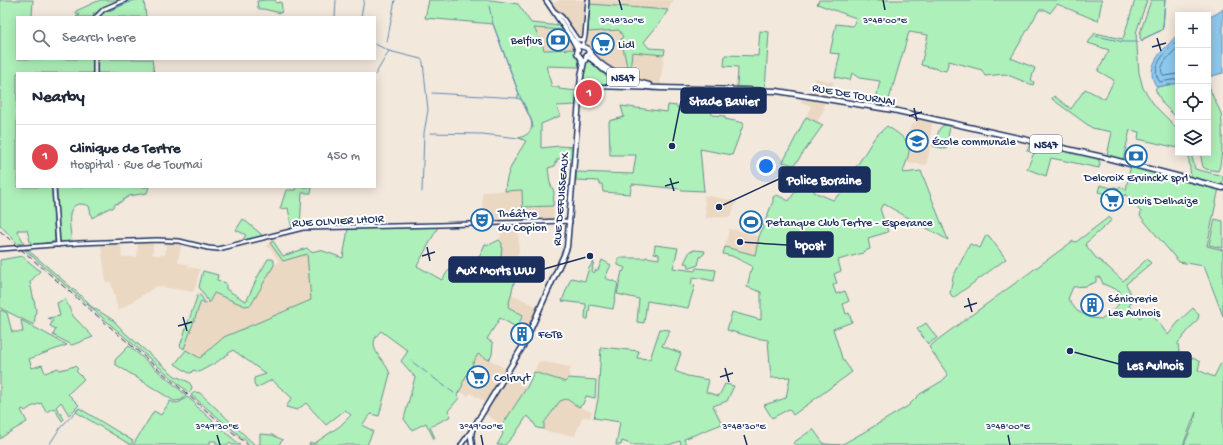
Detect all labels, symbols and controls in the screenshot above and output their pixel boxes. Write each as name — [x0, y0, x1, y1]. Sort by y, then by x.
map controls — [1175, 12, 1211, 156]
button: + — [1175, 12, 1211, 48]
text: 3°48'30"E — [599, 15, 645, 27]
text: 3°48'00"E — [862, 15, 908, 27]
search box — [16, 16, 376, 60]
icon: search — [30, 27, 52, 49]
bank icon: Belfius — [545, 27, 571, 53]
text: Search here — [62, 29, 136, 47]
supermarket icon: Lidl — [590, 31, 616, 57]
place label: Belfius — [510, 35, 543, 49]
place label: Lidl — [618, 39, 635, 53]
button: − — [1175, 48, 1211, 84]
road number: N547 — [607, 68, 639, 86]
pin: 1 — [576, 78, 602, 108]
street label: RUE DE TOURNAI — [811, 82, 897, 110]
button: locate — [1175, 84, 1211, 120]
text: Nearby — [32, 88, 85, 108]
callout: Stade Bavier — [681, 88, 766, 113]
text: Stade Bavier — [689, 95, 760, 110]
button: layers — [1175, 120, 1211, 156]
school or university icon: École communale — [904, 128, 930, 154]
road number: N547 — [1030, 135, 1062, 153]
place label: École communale — [932, 136, 1016, 150]
text: Clinique de Tertre — [70, 140, 180, 158]
bank icon: Delcroix Ervinckx sprl — [1123, 143, 1149, 169]
text: 1 — [42, 149, 48, 164]
text: 450 m — [327, 149, 360, 164]
street label: RUE DEFUISSEAUX — [551, 151, 573, 246]
your location — [756, 156, 776, 176]
text: Hospital · Rue de Tournai — [70, 158, 203, 173]
callout: Police Boraine — [779, 167, 870, 192]
place label: Delcroix Ervinckx sprl — [1083, 172, 1188, 186]
text: Police Boraine — [786, 174, 863, 189]
supermarket icon: Louis Delhaize — [1099, 187, 1125, 213]
place label: Louis Delhaize — [1128, 195, 1199, 209]
theatre icon: Théâtre du Copion — [469, 207, 495, 233]
place label: Théâtre du Copion — [497, 208, 547, 236]
sports icon: Petanque Club Tertre - Esperance — [738, 209, 764, 235]
street label: RUE OLIVIER LHOIR — [292, 213, 385, 231]
place label: Petanque Club Tertre - Esperance — [765, 217, 933, 231]
callout: bpost — [787, 232, 833, 257]
text: bpost — [794, 239, 827, 255]
callout: Aux Morts WW — [449, 257, 544, 282]
text: Aux Morts WW — [455, 264, 536, 279]
building icon: Séniorerie Les Aulnois — [1079, 292, 1105, 318]
place label: Séniorerie Les Aulnois — [1108, 293, 1161, 321]
building icon: FGTB — [509, 321, 535, 347]
place label: FGTB — [537, 329, 563, 343]
callout: Les Aulnois — [1119, 352, 1191, 377]
text: Les Aulnois — [1127, 359, 1184, 374]
supermarket icon: Colruyt — [465, 364, 491, 390]
place label: Colruyt — [494, 372, 531, 386]
text: 3°49'30"E — [194, 421, 239, 433]
text: 3°49'00"E — [458, 421, 504, 433]
text: 3°48'30"E — [721, 421, 767, 433]
text: 3°48'00"E — [985, 421, 1031, 433]

